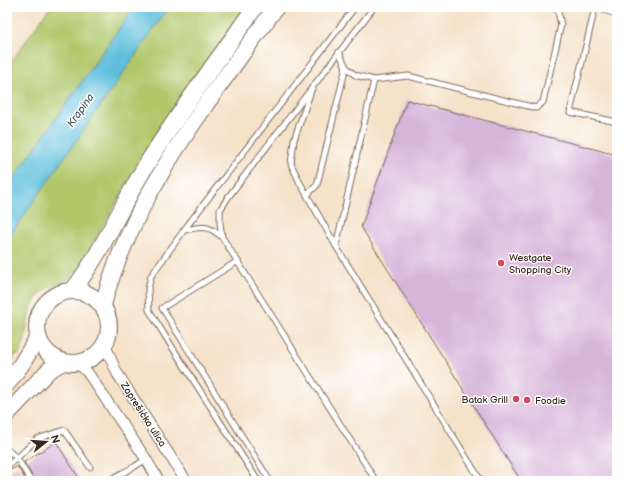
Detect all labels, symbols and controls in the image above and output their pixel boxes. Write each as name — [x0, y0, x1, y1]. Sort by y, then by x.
water label: Krapina — [64, 91, 97, 130]
place label: Westgate Shopping City — [509, 252, 572, 276]
marker: Westgate Shopping City — [496, 258, 506, 268]
street label: Zaprešićka ulica — [117, 379, 169, 449]
place label: Batak Grill — [462, 394, 508, 406]
marker: Batak Grill — [511, 394, 521, 404]
marker: Foodie — [522, 395, 532, 405]
place label: Foodie — [535, 395, 566, 407]
north arrow — [26, 422, 66, 462]
text: N — [48, 433, 63, 445]

